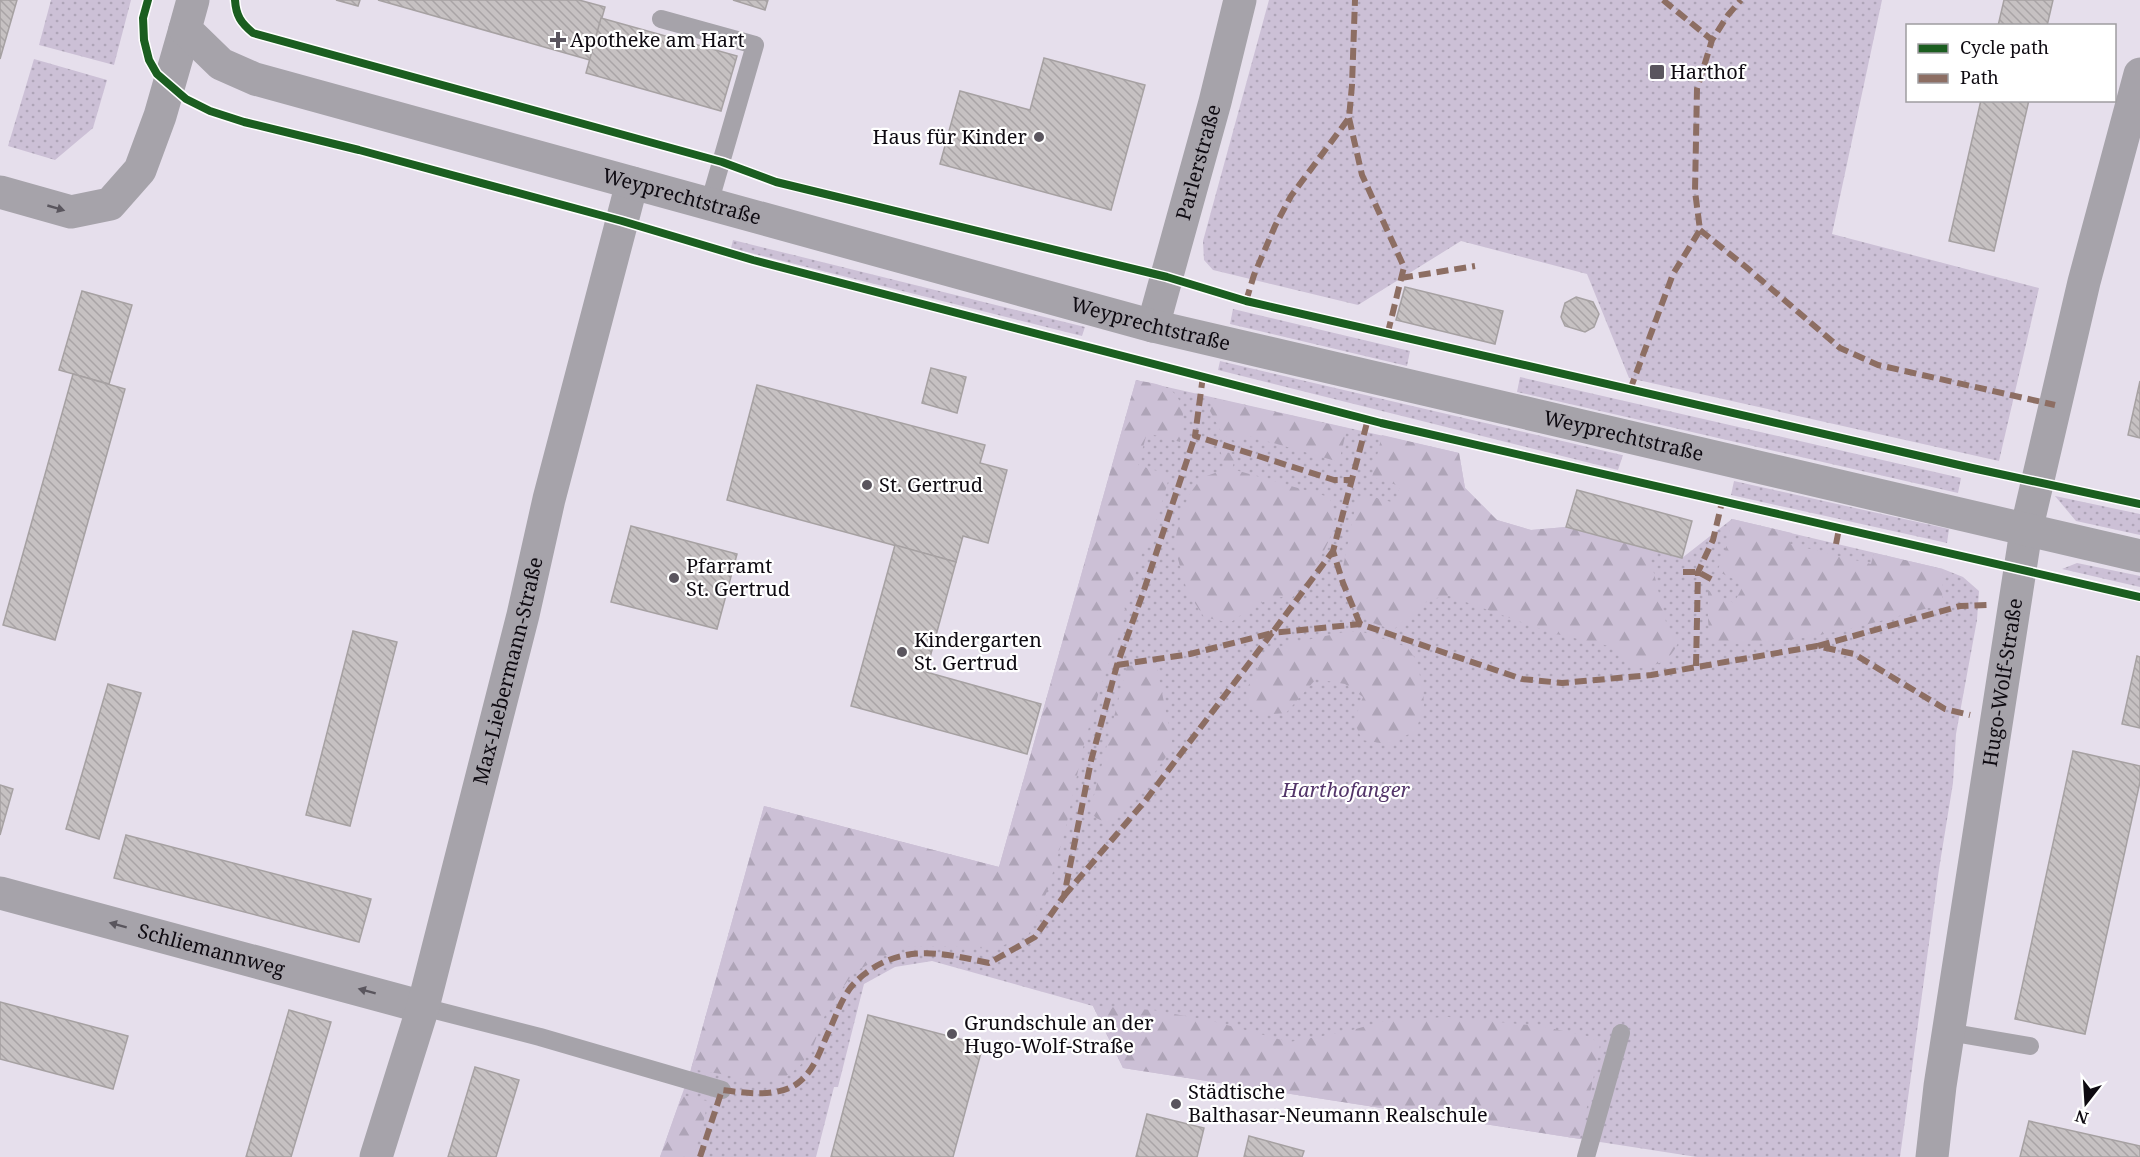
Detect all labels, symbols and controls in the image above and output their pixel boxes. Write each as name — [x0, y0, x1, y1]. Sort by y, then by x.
legend — [1906, 24, 2116, 102]
place label: Apotheke am Hart — [570, 26, 745, 53]
marker: Apotheke am Hart — [551, 33, 565, 47]
text: Cycle path — [1960, 35, 2049, 59]
place label: Harthof — [1670, 58, 1747, 85]
marker: Harthof — [1648, 63, 1666, 81]
text: Path — [1960, 65, 1999, 89]
street label: Parlerstraße — [1169, 101, 1227, 223]
place label: Haus für Kinder — [873, 123, 1028, 150]
marker: Haus für Kinder — [1032, 130, 1046, 144]
street label: Weyprechtstraße — [599, 161, 764, 231]
one-way arrow — [47, 203, 65, 213]
street label: Weyprechtstraße — [1068, 290, 1233, 357]
street label: Weyprechtstraße — [1541, 403, 1707, 467]
place label: St. Gertrud — [879, 471, 983, 498]
marker: St. Gertrud — [860, 478, 874, 492]
place label: Pfarramt St. Gertrud — [686, 552, 790, 602]
street label: Max-Liebermann-Straße — [466, 554, 549, 787]
marker: Pfarramt St. Gertrud — [667, 571, 681, 585]
street label: Hugo-Wolf-Straße — [1976, 596, 2028, 768]
place label: Kindergarten St. Gertrud — [914, 626, 1042, 676]
marker: Kindergarten St. Gertrud — [895, 645, 909, 659]
park label: Harthofanger — [1281, 776, 1411, 803]
street label: Schliemannweg — [135, 917, 288, 982]
one-way arrow — [108, 920, 126, 929]
one-way arrow — [358, 986, 376, 996]
place label: Grundschule an der Hugo-Wolf-Straße — [964, 1009, 1154, 1059]
marker: Grundschule an der Hugo-Wolf-Straße — [945, 1027, 959, 1041]
north arrow — [2056, 1073, 2116, 1133]
place label: Städtische Balthasar-Neumann Realschule — [1188, 1078, 1488, 1128]
marker: Städtische Balthasar-Neumann Realschule — [1169, 1097, 1183, 1111]
text: N — [2072, 1105, 2091, 1130]

